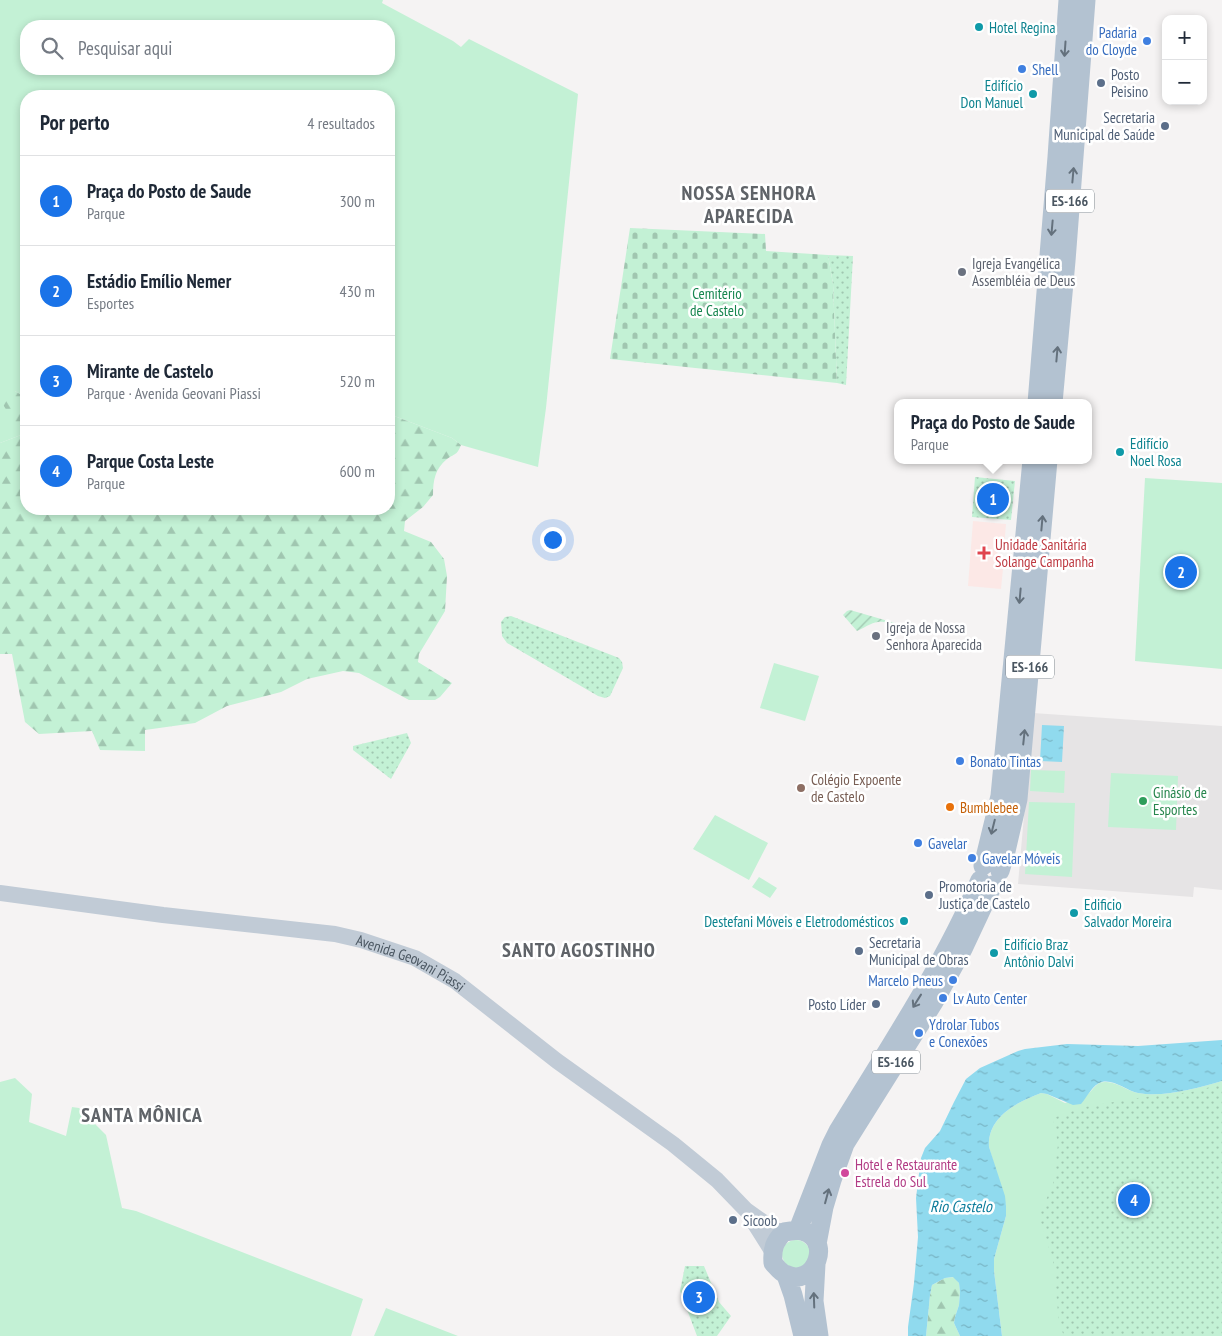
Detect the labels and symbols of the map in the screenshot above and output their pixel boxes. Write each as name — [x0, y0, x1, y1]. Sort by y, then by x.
place label: Hotel Regina — [989, 18, 1055, 37]
marker: Hotel Regina — [973, 21, 985, 33]
place label: Padaria do Cloyde — [1086, 23, 1137, 59]
marker: Padaria do Cloyde — [1141, 35, 1153, 47]
one-way arrow — [1060, 40, 1069, 56]
place label: Shell — [1032, 60, 1059, 79]
marker: Shell — [1016, 63, 1028, 75]
place label: Posto Peisino — [1111, 65, 1148, 101]
place label: Edifício Don Manuel — [961, 76, 1023, 112]
marker: Posto Peisino — [1095, 77, 1107, 89]
marker: Edifício Don Manuel — [1027, 88, 1039, 100]
place label: Secretaria Municipal de Saúde — [1054, 108, 1155, 144]
marker: Secretaria Municipal de Saúde — [1159, 120, 1171, 132]
one-way arrow — [1068, 167, 1077, 183]
district label: NOSSA SENHORA APARECIDA — [681, 180, 817, 229]
road number: ES-166 — [1046, 190, 1094, 212]
one-way arrow — [1047, 220, 1056, 236]
place label: Igreja Evangélica Assembléia de Deus — [972, 254, 1075, 290]
marker: Igreja Evangélica Assembléia de Deus — [956, 266, 968, 278]
park label: Cemitério de Castelo — [690, 284, 744, 320]
one-way arrow — [1053, 346, 1062, 362]
place label: Edifício Noel Rosa — [1130, 434, 1182, 470]
marker: Edifício Noel Rosa — [1114, 446, 1126, 458]
pin: 1 — [977, 480, 1009, 518]
one-way arrow — [1037, 515, 1047, 531]
your location — [540, 527, 566, 553]
place label: Unidade Sanitária Solange Campanha — [995, 535, 1094, 571]
marker: Unidade Sanitária Solange Campanha — [977, 546, 991, 560]
pin: 2 — [1165, 553, 1197, 591]
one-way arrow — [1015, 588, 1024, 604]
place label: Igreja de Nossa Senhora Aparecida — [886, 618, 982, 654]
marker: Igreja de Nossa Senhora Aparecida — [870, 630, 882, 642]
road number: ES-166 — [1006, 656, 1054, 679]
one-way arrow — [1019, 730, 1028, 746]
place label: Bonato Tintas — [970, 752, 1041, 771]
marker: Bonato Tintas — [954, 755, 966, 767]
place label: Colégio Expoente de Castelo — [811, 770, 902, 806]
marker: Colégio Expoente de Castelo — [795, 782, 807, 794]
place label: Ginásio de Esportes — [1153, 783, 1207, 819]
marker: Ginásio de Esportes — [1137, 795, 1149, 807]
place label: Bumblebee — [960, 798, 1018, 817]
marker: Bumblebee — [944, 801, 956, 813]
one-way arrow — [988, 818, 997, 834]
place label: Gavelar — [928, 834, 968, 853]
marker: Gavelar — [912, 837, 924, 849]
place label: Gavelar Móveis — [982, 849, 1060, 868]
marker: Gavelar Móveis — [966, 852, 978, 864]
place label: Promotoria de Justiça de Castelo — [938, 877, 1030, 913]
marker: Promotoria de Justiça de Castelo — [923, 889, 935, 901]
place label: Edificio Salvador Moreira — [1084, 895, 1172, 931]
marker: Edificio Salvador Moreira — [1068, 907, 1080, 919]
place label: Destefani Móveis e Eletrodomésticos — [704, 912, 894, 931]
marker: Destefani Móveis e Eletrodomésticos — [898, 915, 910, 927]
street label: Avenida Geovani Piassi — [355, 930, 469, 995]
place label: Secretaria Municipal de Obras — [869, 933, 969, 969]
place label: Edifício Braz Antônio Dalvi — [1004, 935, 1074, 971]
district label: SANTO AGOSTINHO — [502, 937, 656, 963]
marker: Secretaria Municipal de Obras — [853, 945, 865, 957]
marker: Edifício Braz Antônio Dalvi — [988, 947, 1000, 959]
place label: Marcelo Pneus — [868, 971, 943, 990]
marker: Marcelo Pneus — [947, 974, 959, 986]
place label: Lv Auto Center — [953, 989, 1028, 1008]
marker: Lv Auto Center — [937, 992, 949, 1004]
one-way arrow — [912, 993, 922, 1007]
place label: Posto Líder — [808, 995, 867, 1014]
marker: Posto Líder — [870, 998, 882, 1010]
place label: Ydrolar Tubos e Conexões — [929, 1015, 999, 1051]
marker: Ydrolar Tubos e Conexões — [913, 1027, 925, 1039]
road number: ES-166 — [872, 1050, 920, 1074]
district label: SANTA MÔNICA — [81, 1102, 203, 1128]
place label: Hotel e Restaurante Estrela do Sul — [855, 1155, 957, 1191]
marker: Hotel e Restaurante Estrela do Sul — [839, 1167, 851, 1179]
pin: 4 — [1118, 1181, 1150, 1219]
one-way arrow — [823, 1189, 833, 1205]
water label: Rio Castelo — [930, 1196, 993, 1216]
place label: Sicoob — [743, 1211, 777, 1230]
marker: Sicoob — [727, 1214, 739, 1226]
pin: 3 — [683, 1278, 715, 1316]
one-way arrow — [809, 1292, 819, 1308]

